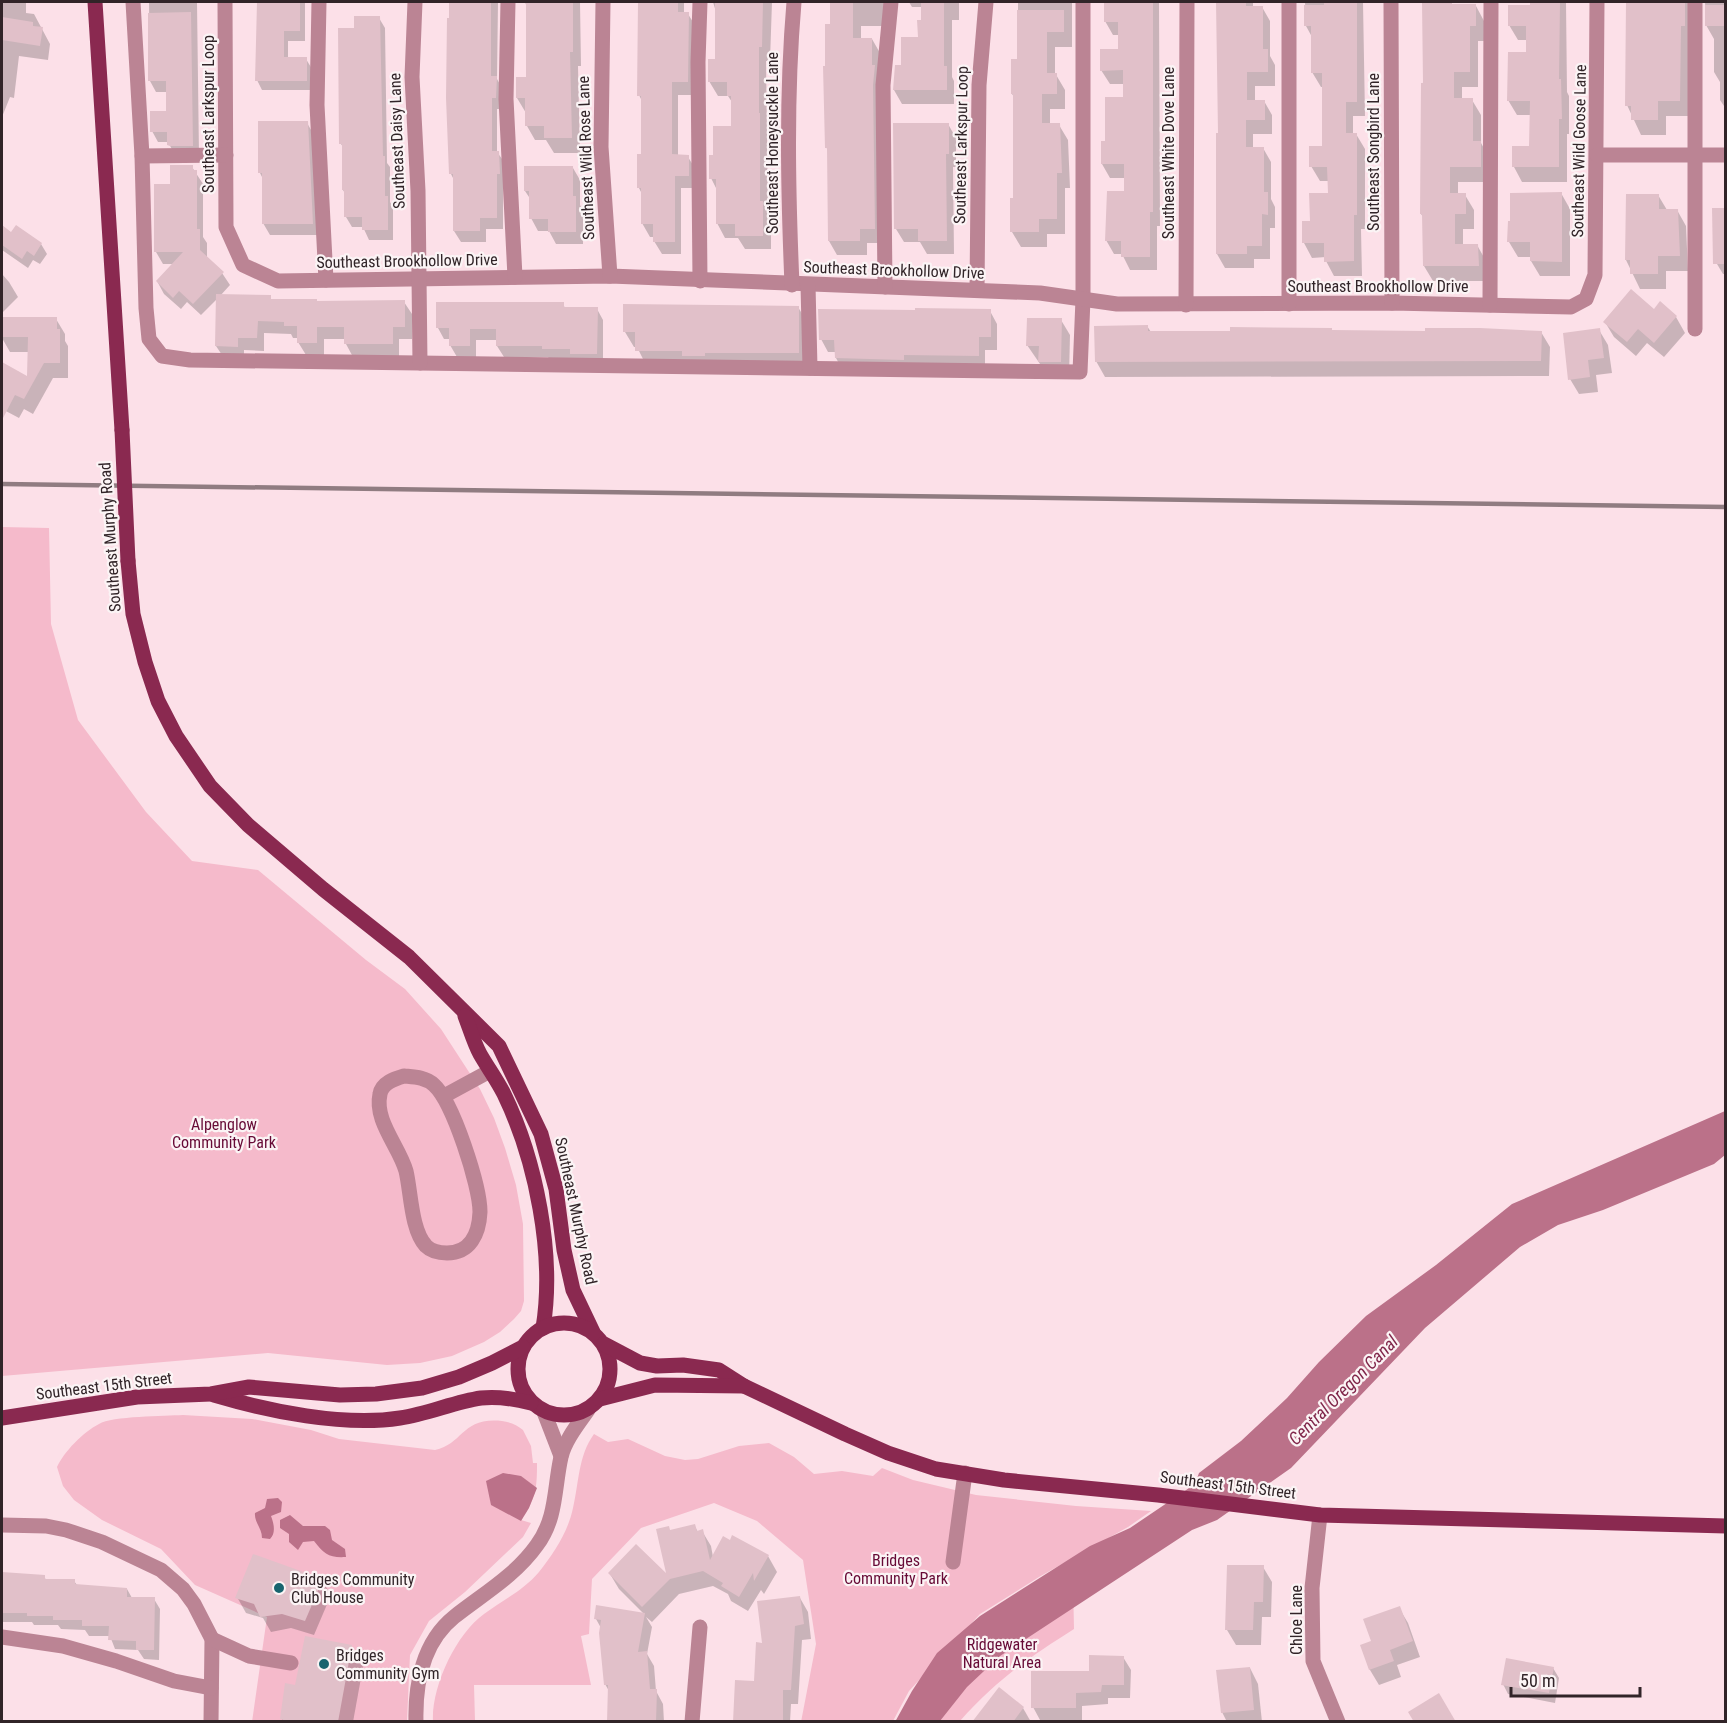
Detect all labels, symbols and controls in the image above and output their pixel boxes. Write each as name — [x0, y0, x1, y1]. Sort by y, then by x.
street label: Southeast Larkspur Loop — [199, 35, 218, 193]
street label: Southeast Honeysuckle Lane — [763, 52, 782, 234]
street label: Southeast Wild Goose Lane — [1568, 64, 1590, 238]
street label: Southeast Larkspur Loop — [950, 66, 972, 224]
street label: Southeast White Dove Lane — [1159, 67, 1178, 239]
street label: Southeast Daisy Lane — [385, 73, 409, 209]
street label: Southeast Songbird Lane — [1364, 73, 1383, 231]
street label: Southeast Wild Rose Lane — [574, 76, 598, 240]
street label: Southeast Brookhollow Drive — [316, 250, 498, 272]
street label: Southeast Brookhollow Drive — [803, 257, 985, 283]
street label: Southeast Brookhollow Drive — [1287, 277, 1469, 296]
street label: Southeast Murphy Road — [95, 461, 125, 613]
park label: Alpenglow Community Park — [172, 1115, 277, 1152]
street label: Southeast Murphy Road — [551, 1136, 601, 1286]
water label: Central Oregon Canal — [1284, 1330, 1403, 1449]
street label: Southeast 15th Street — [35, 1368, 173, 1404]
street label: Southeast 15th Street — [1159, 1467, 1297, 1503]
park label: Bridges Community Park — [844, 1551, 949, 1588]
place label: Bridges Community Club House — [291, 1570, 415, 1607]
marker: Bridges Community Club House — [272, 1581, 286, 1595]
street label: Chloe Lane — [1287, 1585, 1306, 1655]
park label: Ridgewater Natural Area — [963, 1635, 1041, 1672]
place label: Bridges Community Gym — [336, 1646, 440, 1683]
marker: Bridges Community Gym — [317, 1657, 331, 1671]
scale bar — [1511, 1660, 1640, 1698]
text: 50 m — [1520, 1670, 1555, 1691]

